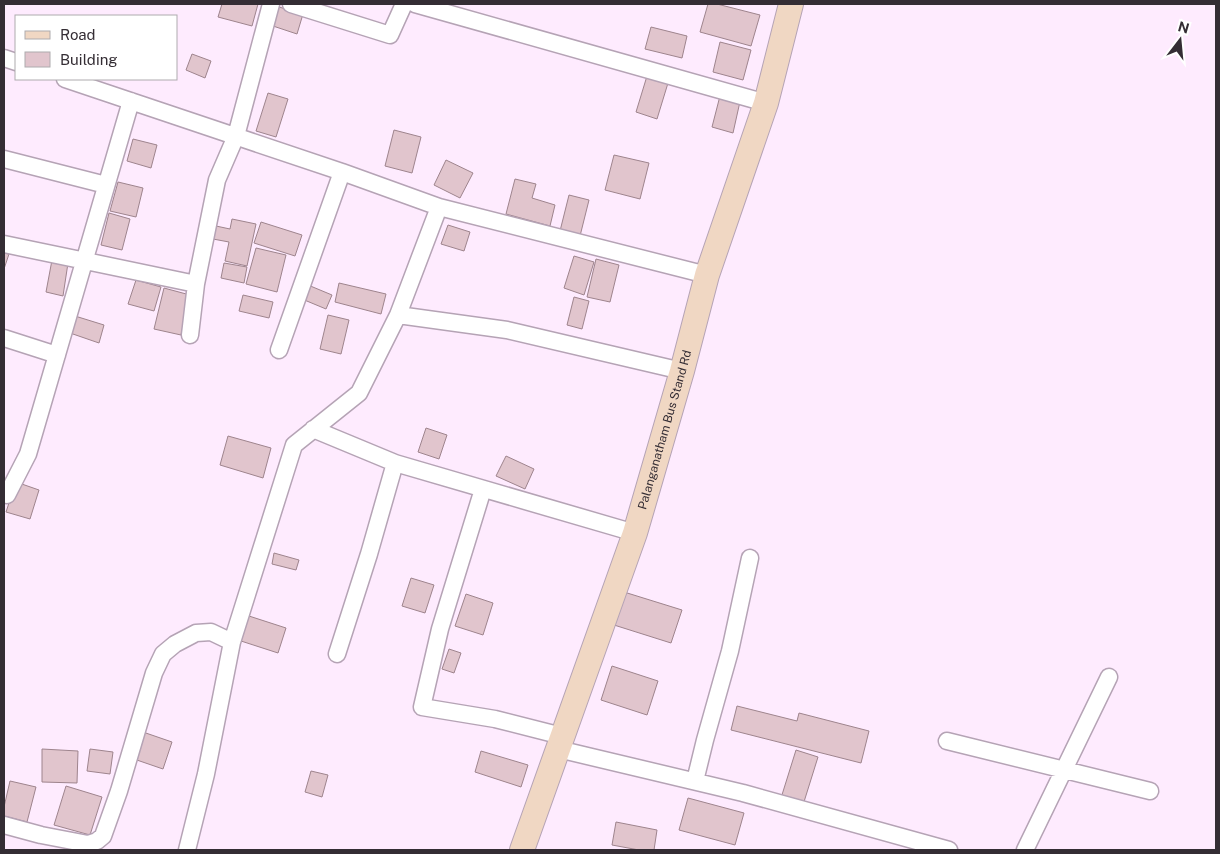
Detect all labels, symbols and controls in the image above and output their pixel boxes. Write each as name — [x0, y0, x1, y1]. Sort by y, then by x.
legend — [15, 15, 178, 80]
north arrow — [1155, 15, 1205, 65]
text: N — [1176, 18, 1191, 37]
text: Road — [60, 26, 96, 43]
text: Building — [60, 51, 118, 68]
street label: Palanganatham Bus Stand Rd — [635, 349, 694, 511]

